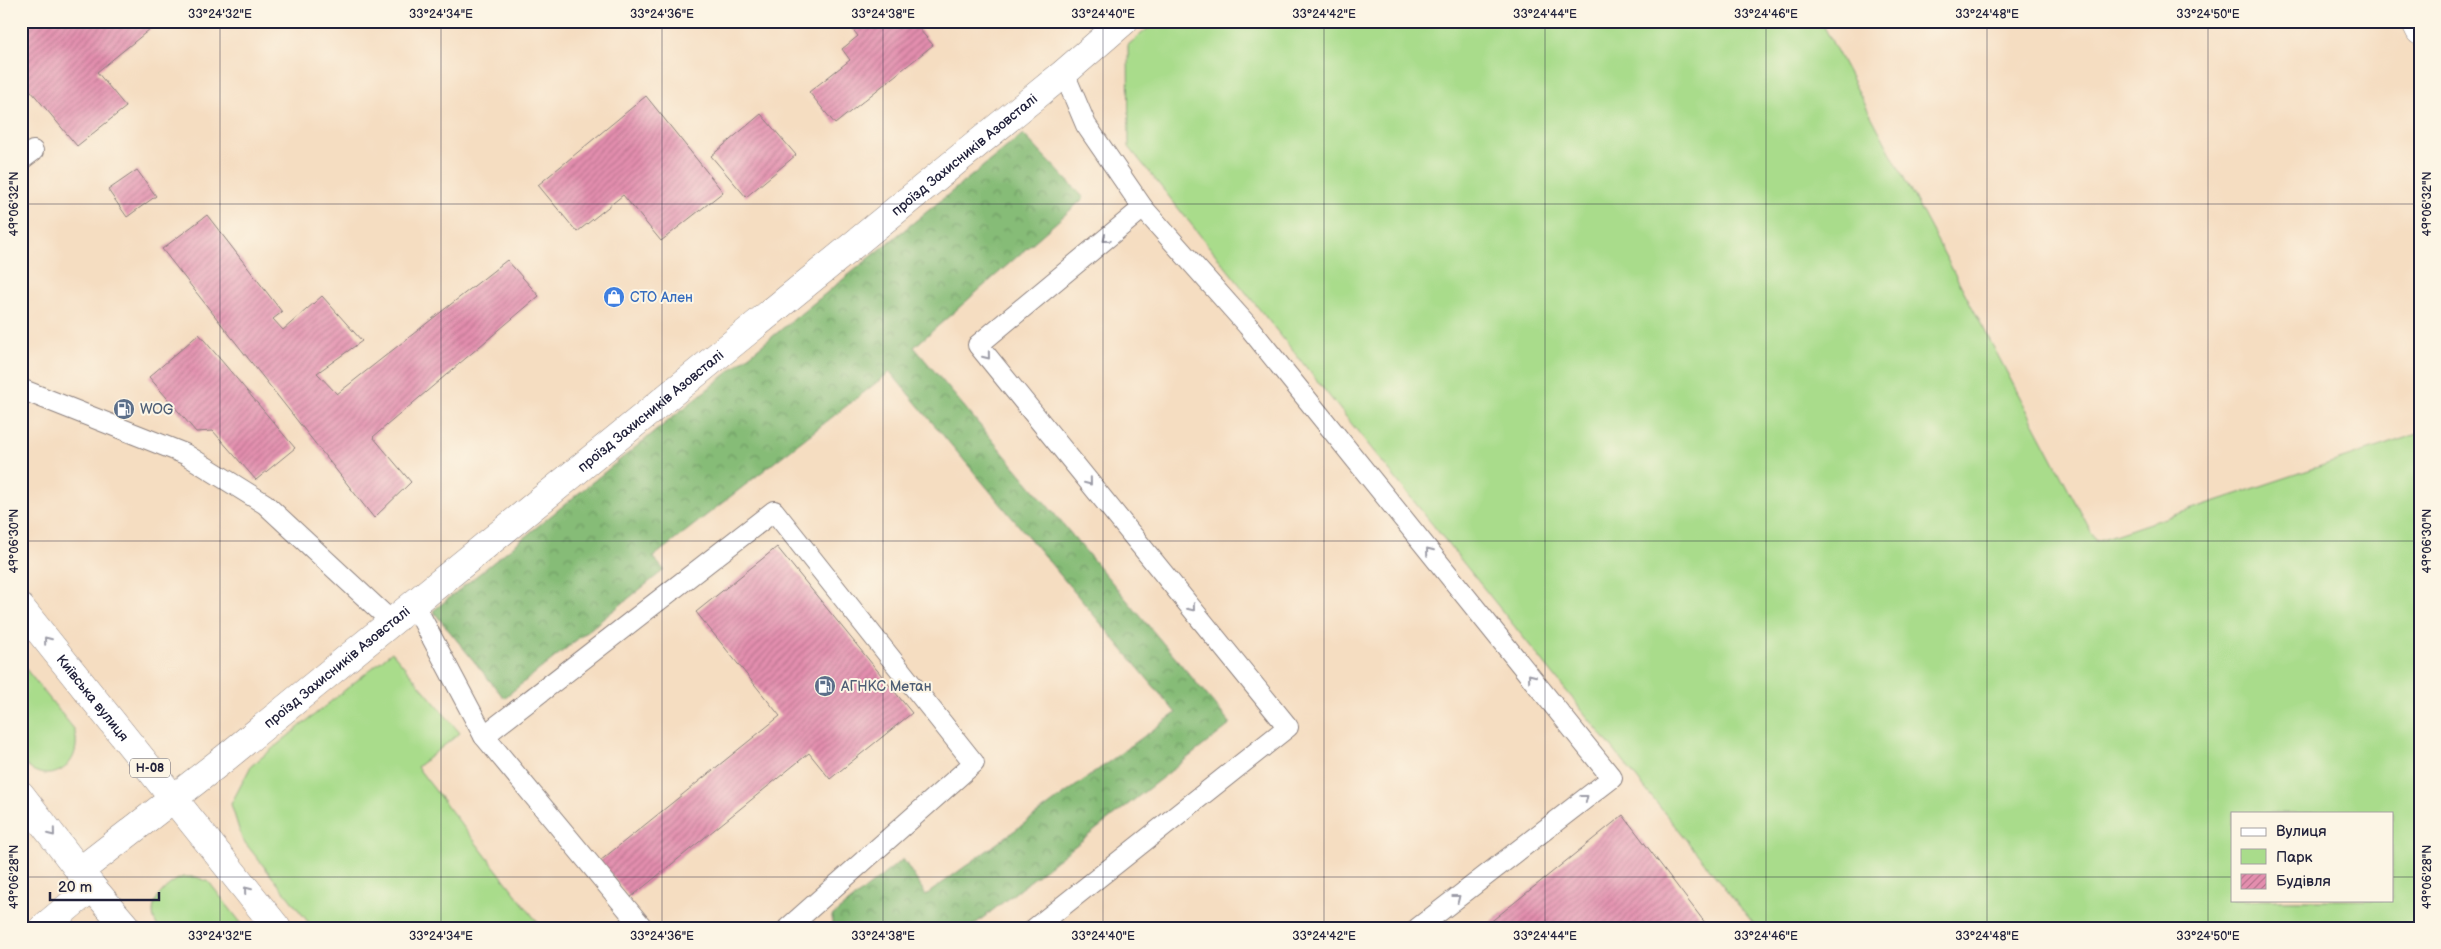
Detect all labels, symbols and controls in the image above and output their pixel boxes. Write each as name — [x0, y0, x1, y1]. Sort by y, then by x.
text: 33°24'32"E — [188, 7, 252, 22]
text: 33°24'34"E — [409, 7, 473, 22]
text: 33°24'36"E — [630, 7, 694, 22]
text: 33°24'38"E — [851, 7, 915, 22]
text: 33°24'40"E — [1071, 7, 1135, 22]
text: 33°24'42"E — [1292, 7, 1356, 22]
text: 33°24'44"E — [1513, 7, 1577, 22]
text: 33°24'46"E — [1734, 7, 1798, 22]
text: 33°24'48"E — [1955, 7, 2019, 22]
text: 33°24'50"E — [2176, 7, 2240, 22]
street label: проїзд Захисників Азовсталі — [888, 90, 1041, 220]
text: 49°06'32"N — [7, 172, 22, 236]
text: 49°06'32"N — [2420, 172, 2435, 236]
one-way arrow — [1102, 233, 1111, 242]
shop icon: СТО Ален — [602, 285, 626, 309]
place label: СТО Ален — [630, 289, 693, 306]
street label: проїзд Захисників Азовсталі — [574, 346, 727, 476]
one-way arrow — [981, 350, 990, 359]
fuel station icon: WOG — [112, 397, 136, 421]
place label: WOG — [140, 401, 174, 418]
one-way arrow — [1084, 477, 1093, 486]
text: 49°06'30"N — [7, 509, 22, 573]
text: 49°06'30"N — [2420, 509, 2435, 573]
one-way arrow — [1426, 548, 1434, 557]
street label: проїзд Захисників Азовсталі — [261, 603, 414, 732]
one-way arrow — [1186, 603, 1195, 612]
one-way arrow — [44, 637, 52, 646]
street label: Київська вулиця — [53, 651, 132, 745]
fuel station icon: АГНКС Метан — [813, 674, 837, 698]
one-way arrow — [1528, 674, 1536, 683]
place label: АГНКС Метан — [840, 678, 932, 695]
road number: Н-08 — [130, 758, 170, 778]
one-way arrow — [1579, 796, 1588, 804]
legend — [2231, 812, 2394, 902]
text: Вулиця — [2276, 822, 2327, 841]
one-way arrow — [46, 828, 55, 837]
text: 49°06'28"N — [7, 845, 22, 909]
text: 49°06'28"N — [2420, 845, 2435, 909]
text: Парк — [2276, 848, 2313, 867]
scale bar — [50, 869, 159, 901]
text: Будівля — [2276, 872, 2331, 891]
text: 20 m — [58, 878, 92, 897]
one-way arrow — [243, 886, 252, 895]
one-way arrow — [1451, 895, 1460, 903]
text: 33°24'32"E — [188, 929, 252, 944]
text: 33°24'34"E — [409, 929, 473, 944]
text: 33°24'36"E — [630, 929, 694, 944]
text: 33°24'38"E — [851, 929, 915, 944]
text: 33°24'40"E — [1071, 929, 1135, 944]
text: 33°24'42"E — [1292, 929, 1356, 944]
text: 33°24'44"E — [1513, 929, 1577, 944]
text: 33°24'46"E — [1734, 929, 1798, 944]
text: 33°24'48"E — [1955, 929, 2019, 944]
text: 33°24'50"E — [2176, 929, 2240, 944]

